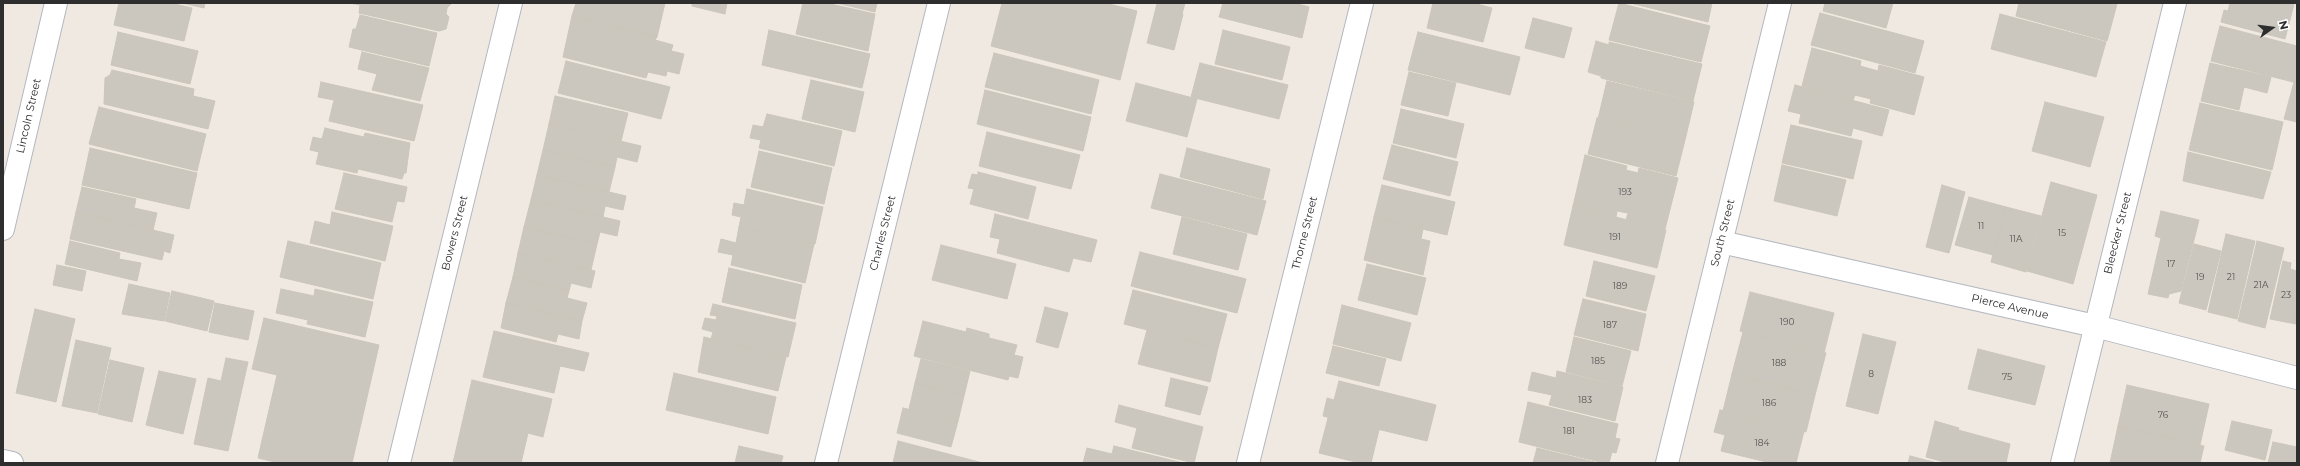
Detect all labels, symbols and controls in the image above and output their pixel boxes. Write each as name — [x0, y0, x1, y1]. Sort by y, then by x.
north arrow — [2252, 8, 2292, 48]
text: N — [2276, 19, 2292, 31]
street label: Lincoln Street — [14, 77, 44, 155]
house number: 193 — [1618, 187, 1632, 197]
street label: Bleecker Street — [2101, 191, 2135, 275]
street label: Bowers Street — [439, 194, 471, 272]
street label: Charles Street — [867, 194, 899, 272]
street label: Thorne Street — [1290, 195, 1320, 271]
street label: South Street — [1708, 198, 1738, 268]
house number: 11 — [1978, 221, 1984, 231]
house number: 15 — [2058, 228, 2066, 238]
house number: 191 — [1609, 232, 1621, 242]
house number: 11A — [2010, 234, 2022, 244]
house number: 17 — [2167, 259, 2175, 269]
house number: 19 — [2196, 272, 2204, 282]
house number: 21 — [2227, 272, 2235, 282]
house number: 21A — [2254, 280, 2268, 290]
house number: 189 — [1613, 281, 1627, 291]
house number: 23 — [2281, 290, 2291, 300]
street label: Pierce Avenue — [1970, 292, 2050, 322]
house number: 190 — [1780, 317, 1794, 327]
house number: 187 — [1603, 320, 1617, 330]
house number: 185 — [1591, 356, 1605, 366]
house number: 188 — [1772, 358, 1786, 368]
house number: 8 — [1868, 369, 1874, 379]
house number: 75 — [2002, 372, 2012, 382]
house number: 183 — [1578, 395, 1592, 405]
house number: 186 — [1762, 398, 1776, 408]
house number: 76 — [2158, 410, 2168, 420]
house number: 181 — [1563, 426, 1575, 436]
house number: 184 — [1755, 438, 1769, 448]

